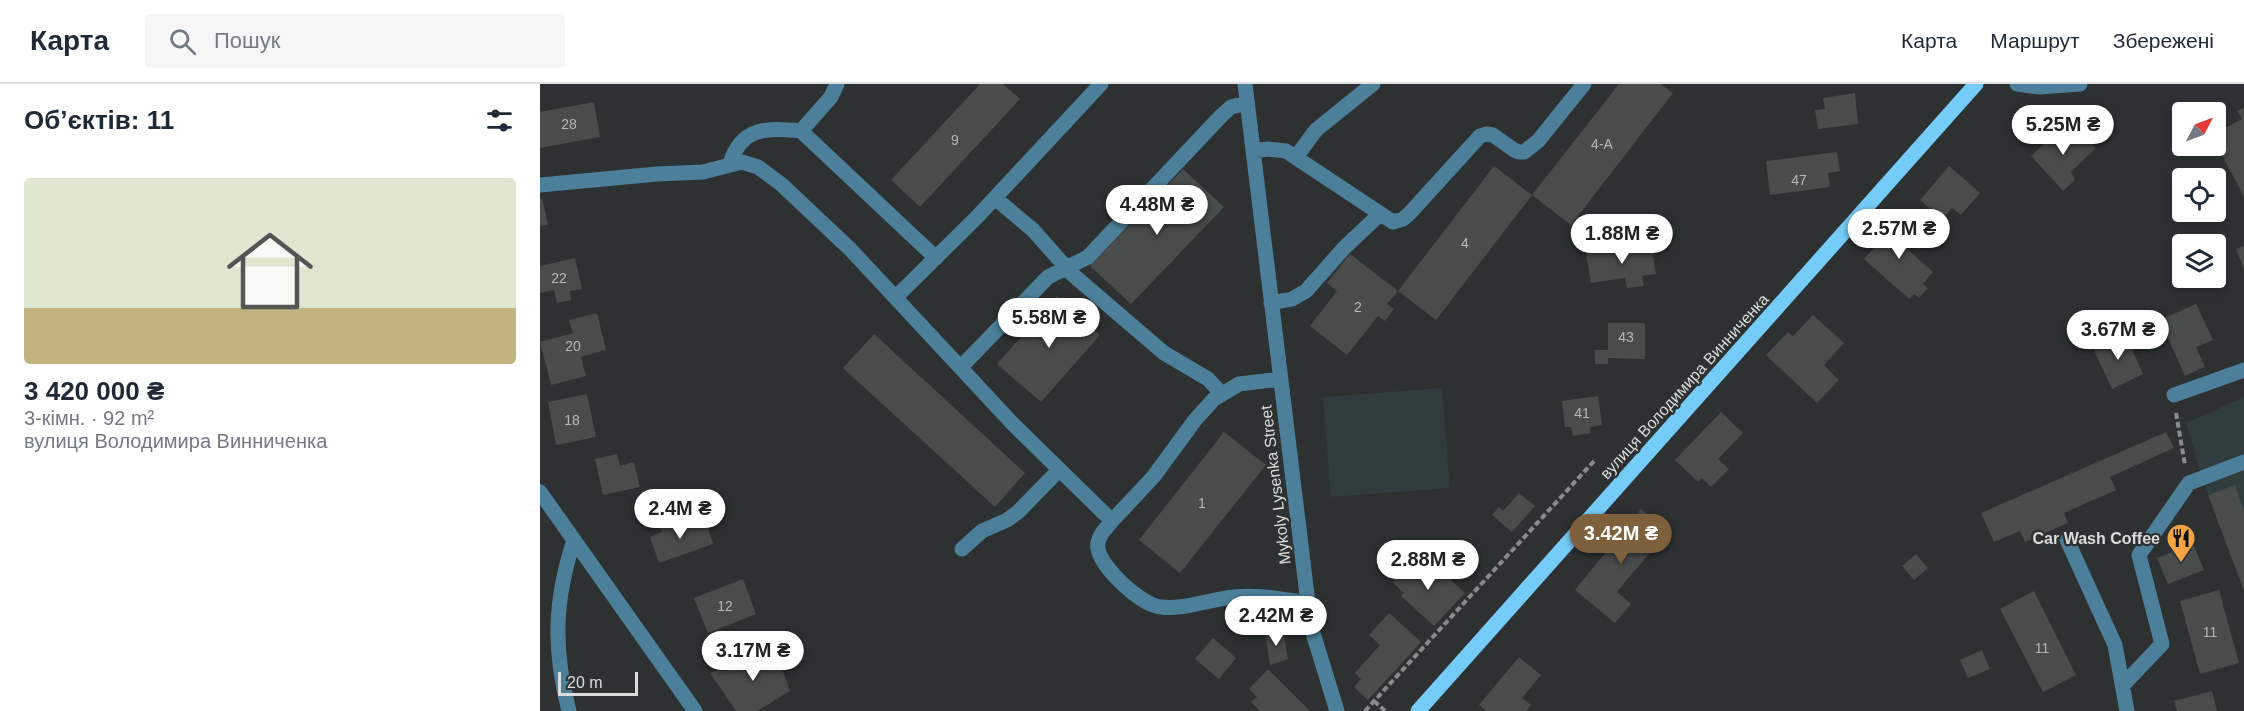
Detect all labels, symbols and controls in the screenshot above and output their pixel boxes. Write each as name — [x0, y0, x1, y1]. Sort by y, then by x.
search box — [145, 14, 565, 68]
text: Карта — [30, 25, 109, 56]
icon: search — [166, 25, 199, 58]
text: Пошук — [214, 28, 280, 53]
text: Карта — [1901, 29, 1957, 52]
text: Маршрут — [1990, 29, 2080, 52]
text: Збережені — [2113, 29, 2214, 52]
north arrow — [2172, 102, 2226, 156]
map controls — [2172, 102, 2226, 288]
icon: filters — [483, 104, 516, 137]
text: Об’єктів: 11 — [24, 105, 174, 135]
pin: 5.25M ₴ — [2008, 105, 2118, 156]
text: 5.25M ₴ — [2026, 113, 2100, 135]
house number: 28 — [561, 116, 577, 132]
house number: 9 — [951, 132, 959, 148]
house number: 4-А — [1591, 136, 1614, 152]
button: locate — [2172, 168, 2226, 222]
house number: 47 — [1791, 172, 1807, 188]
pin: 4.48M ₴ — [1102, 185, 1212, 236]
text: 4.48M ₴ — [1120, 193, 1194, 215]
pin: 2.57M ₴ — [1844, 209, 1954, 260]
pin: 1.88M ₴ — [1567, 214, 1677, 265]
icon: home — [216, 217, 324, 325]
text: 2.57M ₴ — [1862, 217, 1936, 239]
text: 1.88M ₴ — [1585, 222, 1659, 244]
button: layers — [2172, 234, 2226, 288]
house number: 4 — [1461, 235, 1469, 251]
house number: 22 — [551, 270, 567, 286]
street label: вулиця Володимира Винниченка — [1597, 290, 1772, 482]
pin: 5.58M ₴ — [994, 298, 1104, 349]
house number: 2 — [1354, 299, 1362, 315]
text: 5.58M ₴ — [1012, 306, 1086, 328]
pin: 3.67M ₴ — [2063, 310, 2173, 361]
text: 3.67M ₴ — [2081, 318, 2155, 340]
house number: 43 — [1618, 329, 1634, 345]
house number: 20 — [565, 338, 581, 354]
text: 3 420 000 ₴ — [24, 376, 164, 406]
street label: Mykoly Lysenka Street — [1257, 404, 1294, 566]
house number: 41 — [1574, 405, 1590, 421]
text: 3-кімн. · 92 m² — [24, 407, 154, 429]
house number: 18 — [564, 412, 580, 428]
text: вулиця Володимира Винниченка — [24, 430, 327, 452]
pin: 2.4M ₴ — [631, 489, 729, 540]
house number: 1 — [1198, 495, 1206, 511]
text: 2.4M ₴ — [648, 497, 712, 519]
pin: 3.42M ₴ — [1566, 514, 1676, 565]
text: 3.42M ₴ — [1584, 522, 1658, 544]
restaurant icon: Car Wash Coffee — [2165, 522, 2197, 564]
place label: Car Wash Coffee — [2033, 530, 2160, 547]
pin: 2.88M ₴ — [1373, 540, 1483, 591]
text: 2.88M ₴ — [1391, 548, 1465, 570]
pin: 2.42M ₴ — [1221, 596, 1331, 647]
house number: 12 — [717, 598, 733, 614]
text: 2.42M ₴ — [1239, 604, 1313, 626]
house number: 11 — [2203, 624, 2217, 640]
pin: 3.17M ₴ — [698, 631, 808, 682]
text: 3.17M ₴ — [716, 639, 790, 661]
house number: 11 — [2035, 640, 2049, 656]
scale bar — [558, 669, 638, 696]
text: 20 m — [567, 674, 603, 691]

